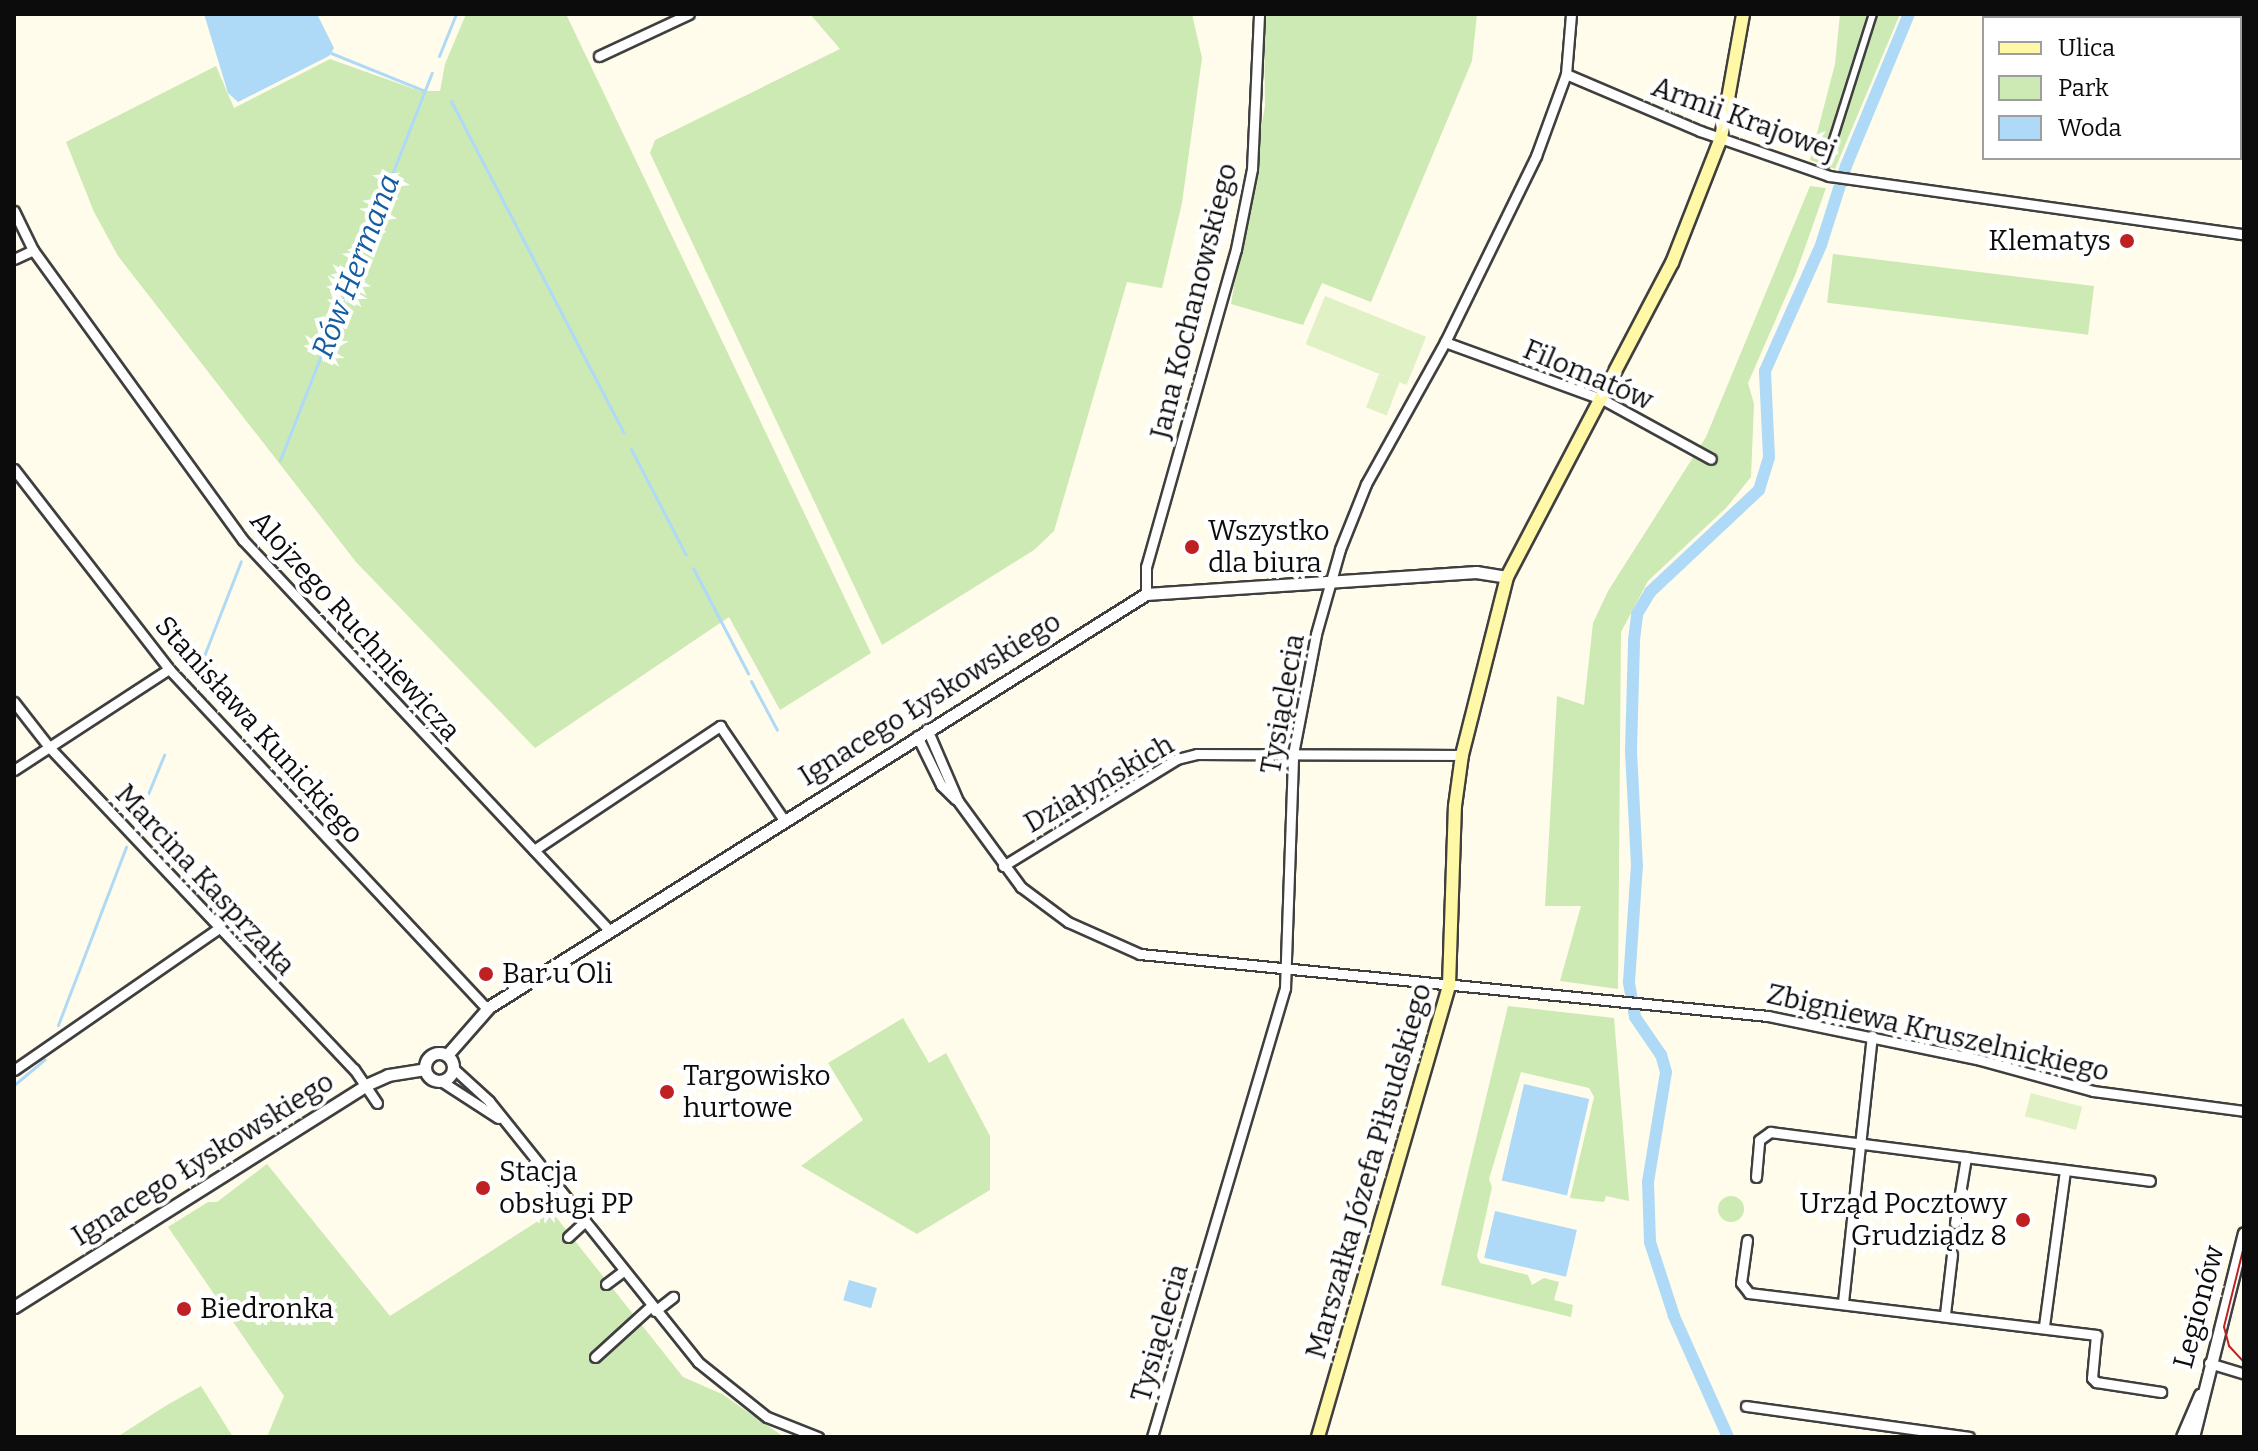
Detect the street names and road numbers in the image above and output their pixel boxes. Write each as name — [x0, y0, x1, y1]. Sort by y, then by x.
street label: Armii Krajowej — [1647, 70, 1841, 168]
street label: Jana Kochanowskiego — [1143, 160, 1245, 442]
street label: Filomatów — [1518, 333, 1658, 417]
street label: Alojzego Ruchniewicza — [243, 504, 467, 748]
street label: Ignacego Łyskowskiego — [793, 605, 1067, 793]
street label: Stanisława Kunickiego — [148, 609, 370, 851]
street label: Tysiąclecia — [1254, 631, 1312, 777]
street label: Działyńskich — [1018, 728, 1180, 840]
street label: Marcina Kasprzaka — [108, 778, 302, 982]
street label: Zbigniewa Kruszelnickiego — [1764, 977, 2112, 1089]
street label: Marszałka Józefa Piłsudskiego — [1299, 979, 1439, 1363]
street label: Ignacego Łyskowskiego — [66, 1065, 340, 1253]
street label: Legionów — [2166, 1242, 2232, 1372]
street label: Tysiąclecia — [1124, 1260, 1196, 1406]

